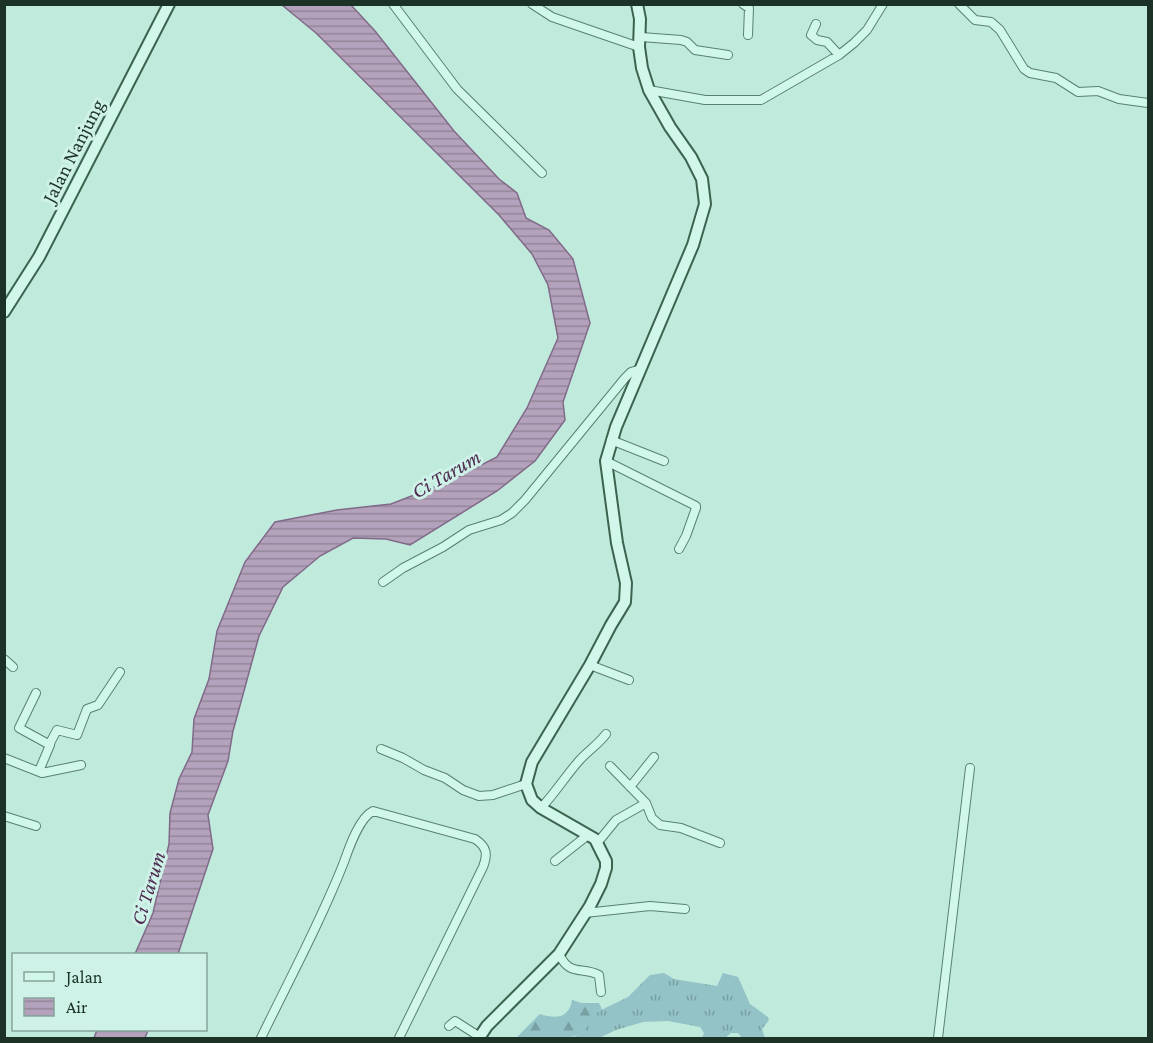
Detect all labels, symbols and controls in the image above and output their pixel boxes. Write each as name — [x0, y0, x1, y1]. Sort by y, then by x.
street label: Jalan Nanjung — [37, 95, 110, 209]
water label: Ci Tarum — [407, 445, 485, 503]
water label: Ci Tarum — [125, 848, 171, 928]
legend — [12, 953, 207, 1031]
text: Jalan — [64, 967, 103, 987]
text: Air — [66, 997, 88, 1017]

